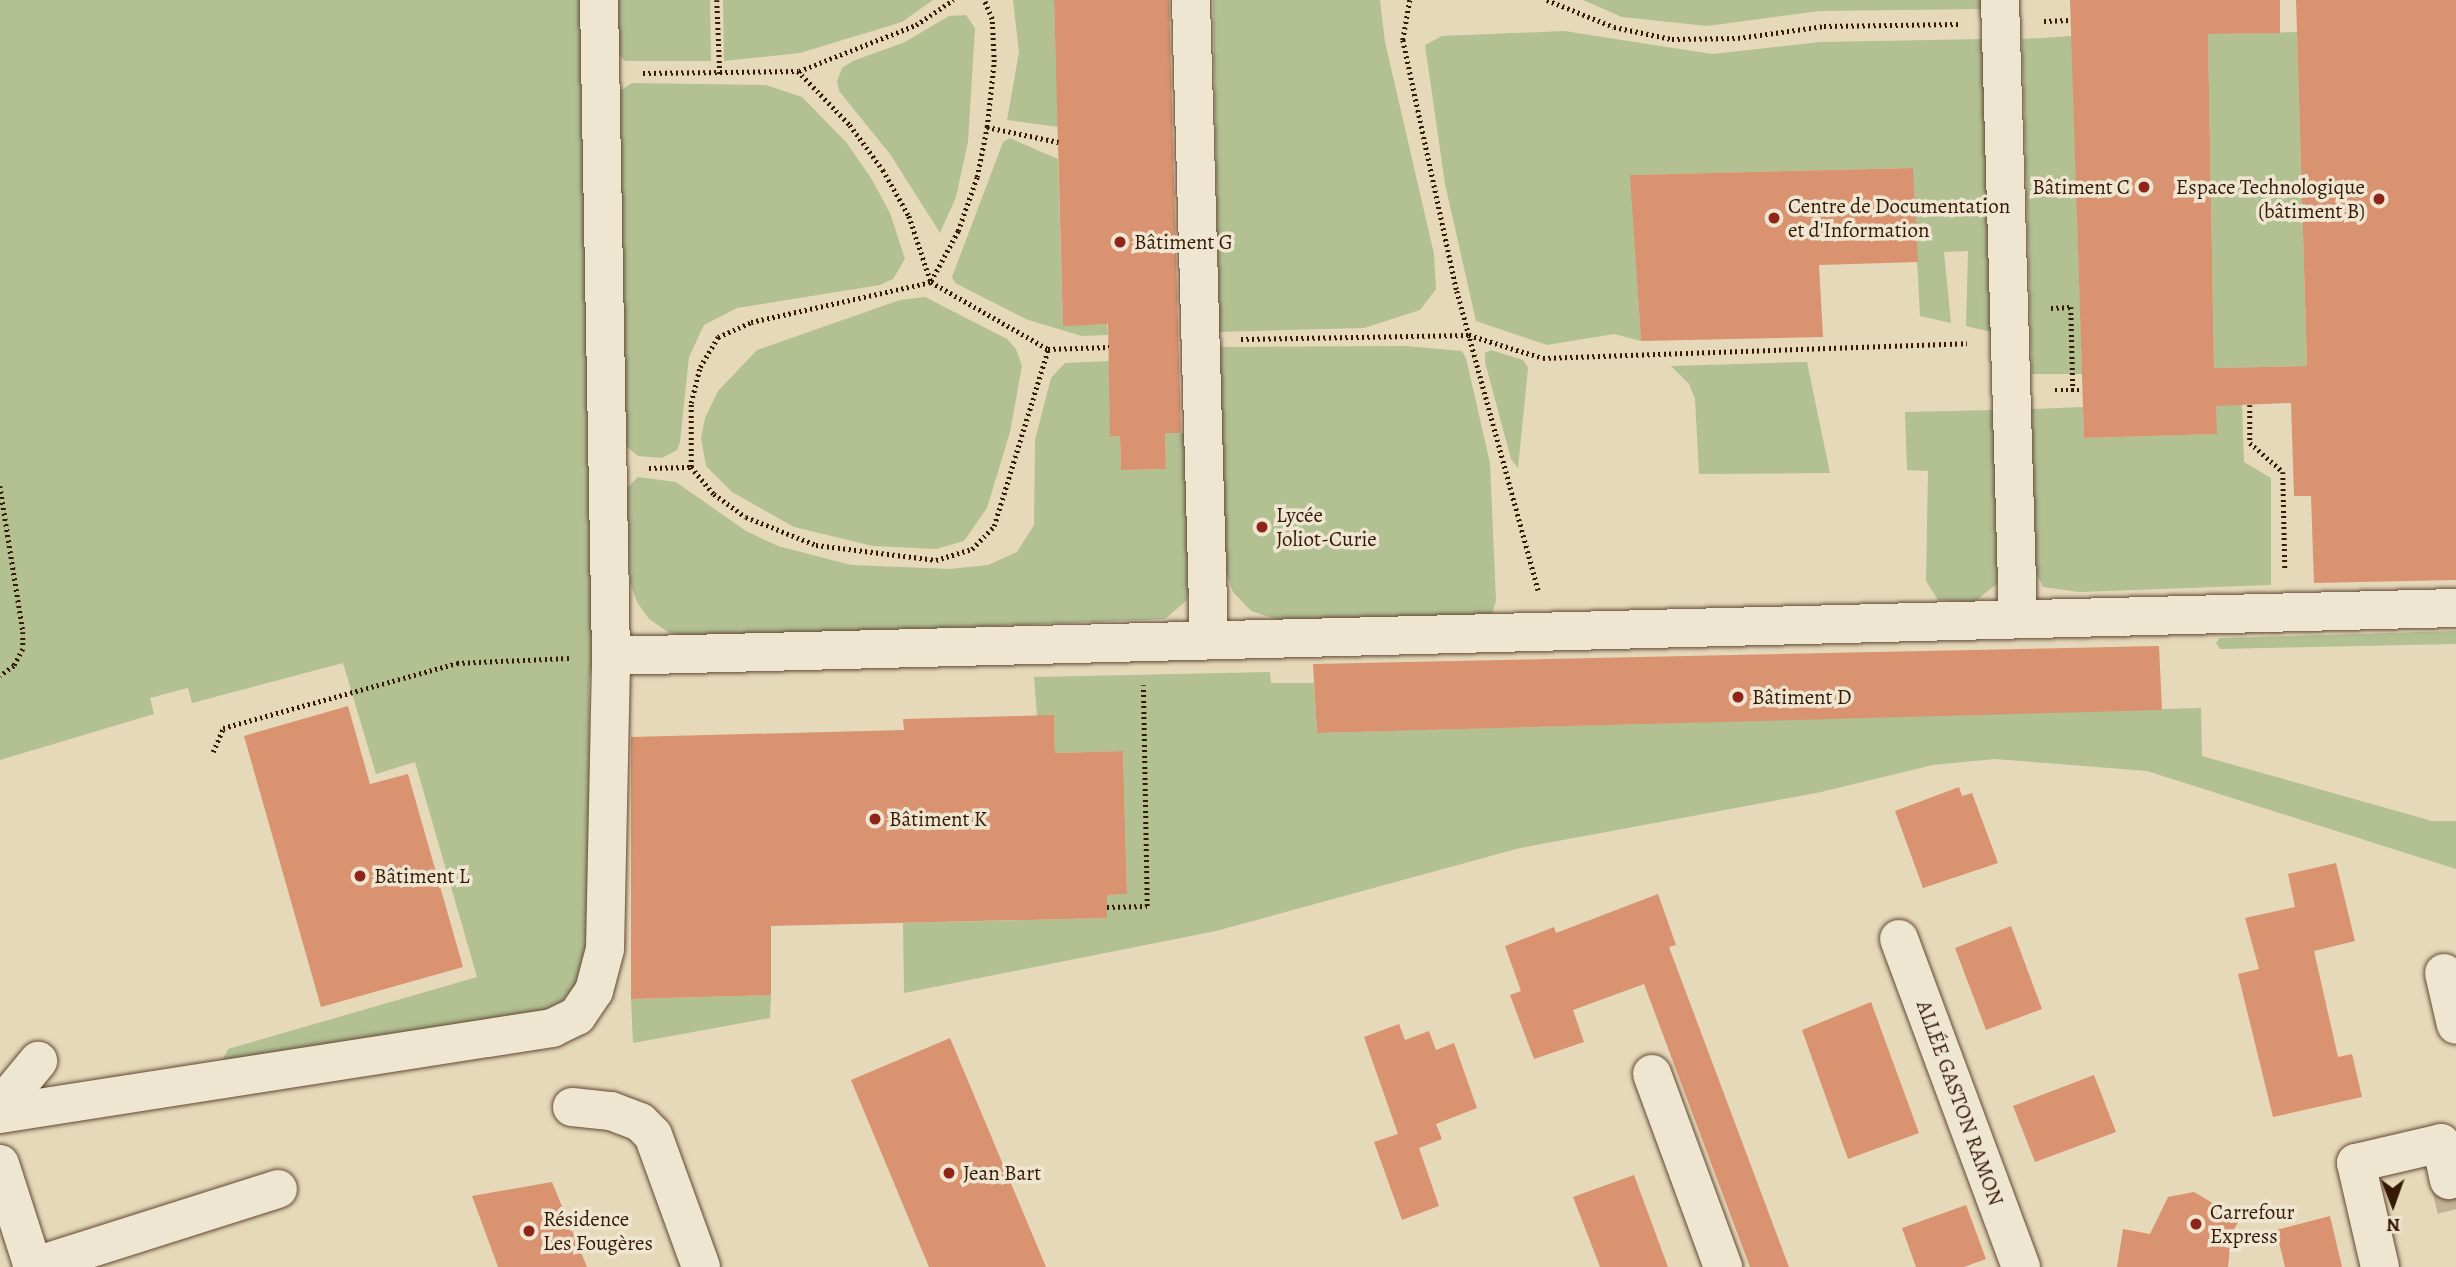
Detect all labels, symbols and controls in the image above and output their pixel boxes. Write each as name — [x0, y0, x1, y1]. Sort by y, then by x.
place label: Bâtiment C — [2032, 174, 2130, 200]
place label: Espace Technologique (bâtiment B) — [2176, 174, 2365, 224]
marker: Bâtiment C — [2136, 179, 2152, 195]
marker: Espace Technologique (bâtiment B) — [2371, 191, 2387, 207]
place label: Centre de Documentation et d'Information — [1788, 193, 2010, 243]
marker: Centre de Documentation et d'Information — [1766, 210, 1782, 226]
place label: Bâtiment G — [1134, 229, 1233, 255]
marker: Bâtiment G — [1112, 234, 1128, 250]
place label: Lycée Joliot-Curie — [1276, 502, 1377, 552]
marker: Lycée Joliot-Curie — [1254, 519, 1270, 535]
place label: Bâtiment D — [1752, 684, 1851, 710]
marker: Bâtiment D — [1730, 689, 1746, 705]
place label: Bâtiment K — [889, 806, 987, 832]
marker: Bâtiment K — [867, 811, 883, 827]
place label: Bâtiment L — [374, 863, 469, 889]
marker: Bâtiment L — [352, 868, 368, 884]
street label: ALLÉE GASTON RAMON — [1911, 997, 2009, 1209]
place label: Jean Bart — [963, 1160, 1041, 1186]
marker: Jean Bart — [941, 1165, 957, 1181]
north arrow — [2358, 1169, 2428, 1239]
place label: Carrefour Express — [2210, 1199, 2295, 1249]
place label: Résidence Les Fougères — [543, 1206, 653, 1256]
text: N — [2386, 1212, 2401, 1238]
marker: Carrefour Express — [2188, 1216, 2204, 1232]
marker: Résidence Les Fougères — [521, 1223, 537, 1239]

